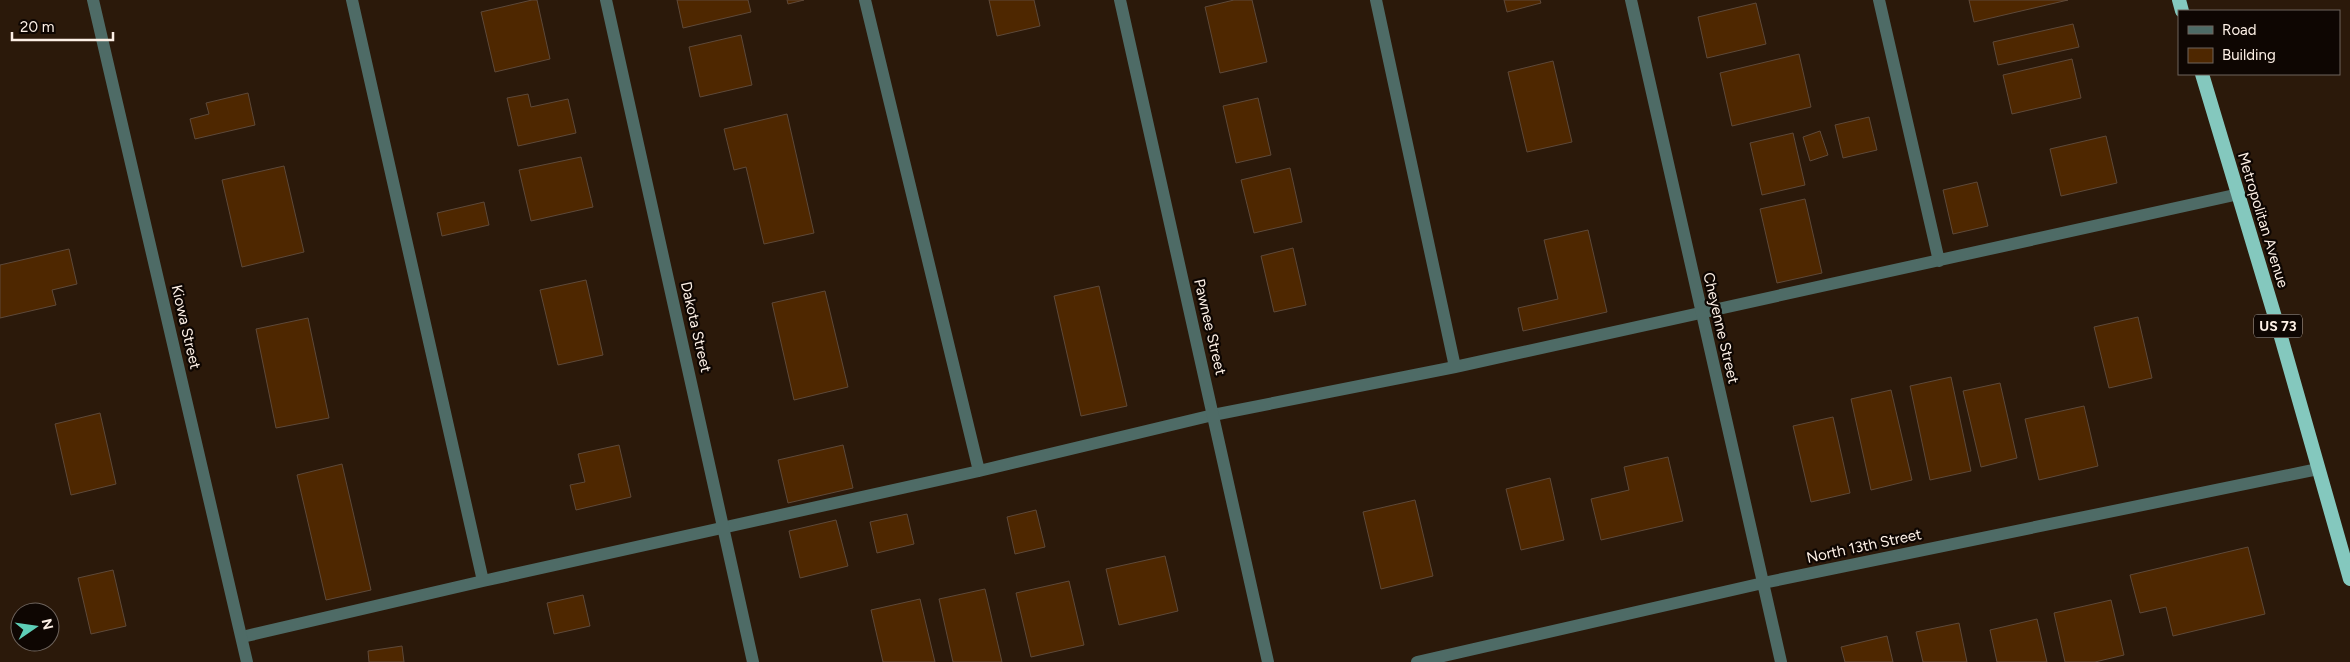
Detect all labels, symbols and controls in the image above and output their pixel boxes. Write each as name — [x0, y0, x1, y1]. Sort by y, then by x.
scale bar — [12, 10, 114, 42]
legend — [2178, 10, 2340, 75]
text: 20 m — [20, 18, 54, 36]
text: Road — [2222, 21, 2257, 39]
text: Building — [2222, 46, 2276, 64]
street label: Metropolitan Avenue — [2234, 150, 2292, 290]
street label: Cheyenne Street — [1699, 271, 1743, 386]
street label: Pawnee Street — [1190, 277, 1230, 377]
street label: Dakota Street — [677, 280, 715, 375]
street label: Kiowa Street — [168, 283, 205, 371]
road number: US 73 — [2254, 314, 2302, 338]
street label: North 13th Street — [1805, 525, 1924, 567]
north arrow — [10, 602, 60, 652]
text: N — [38, 617, 57, 631]

